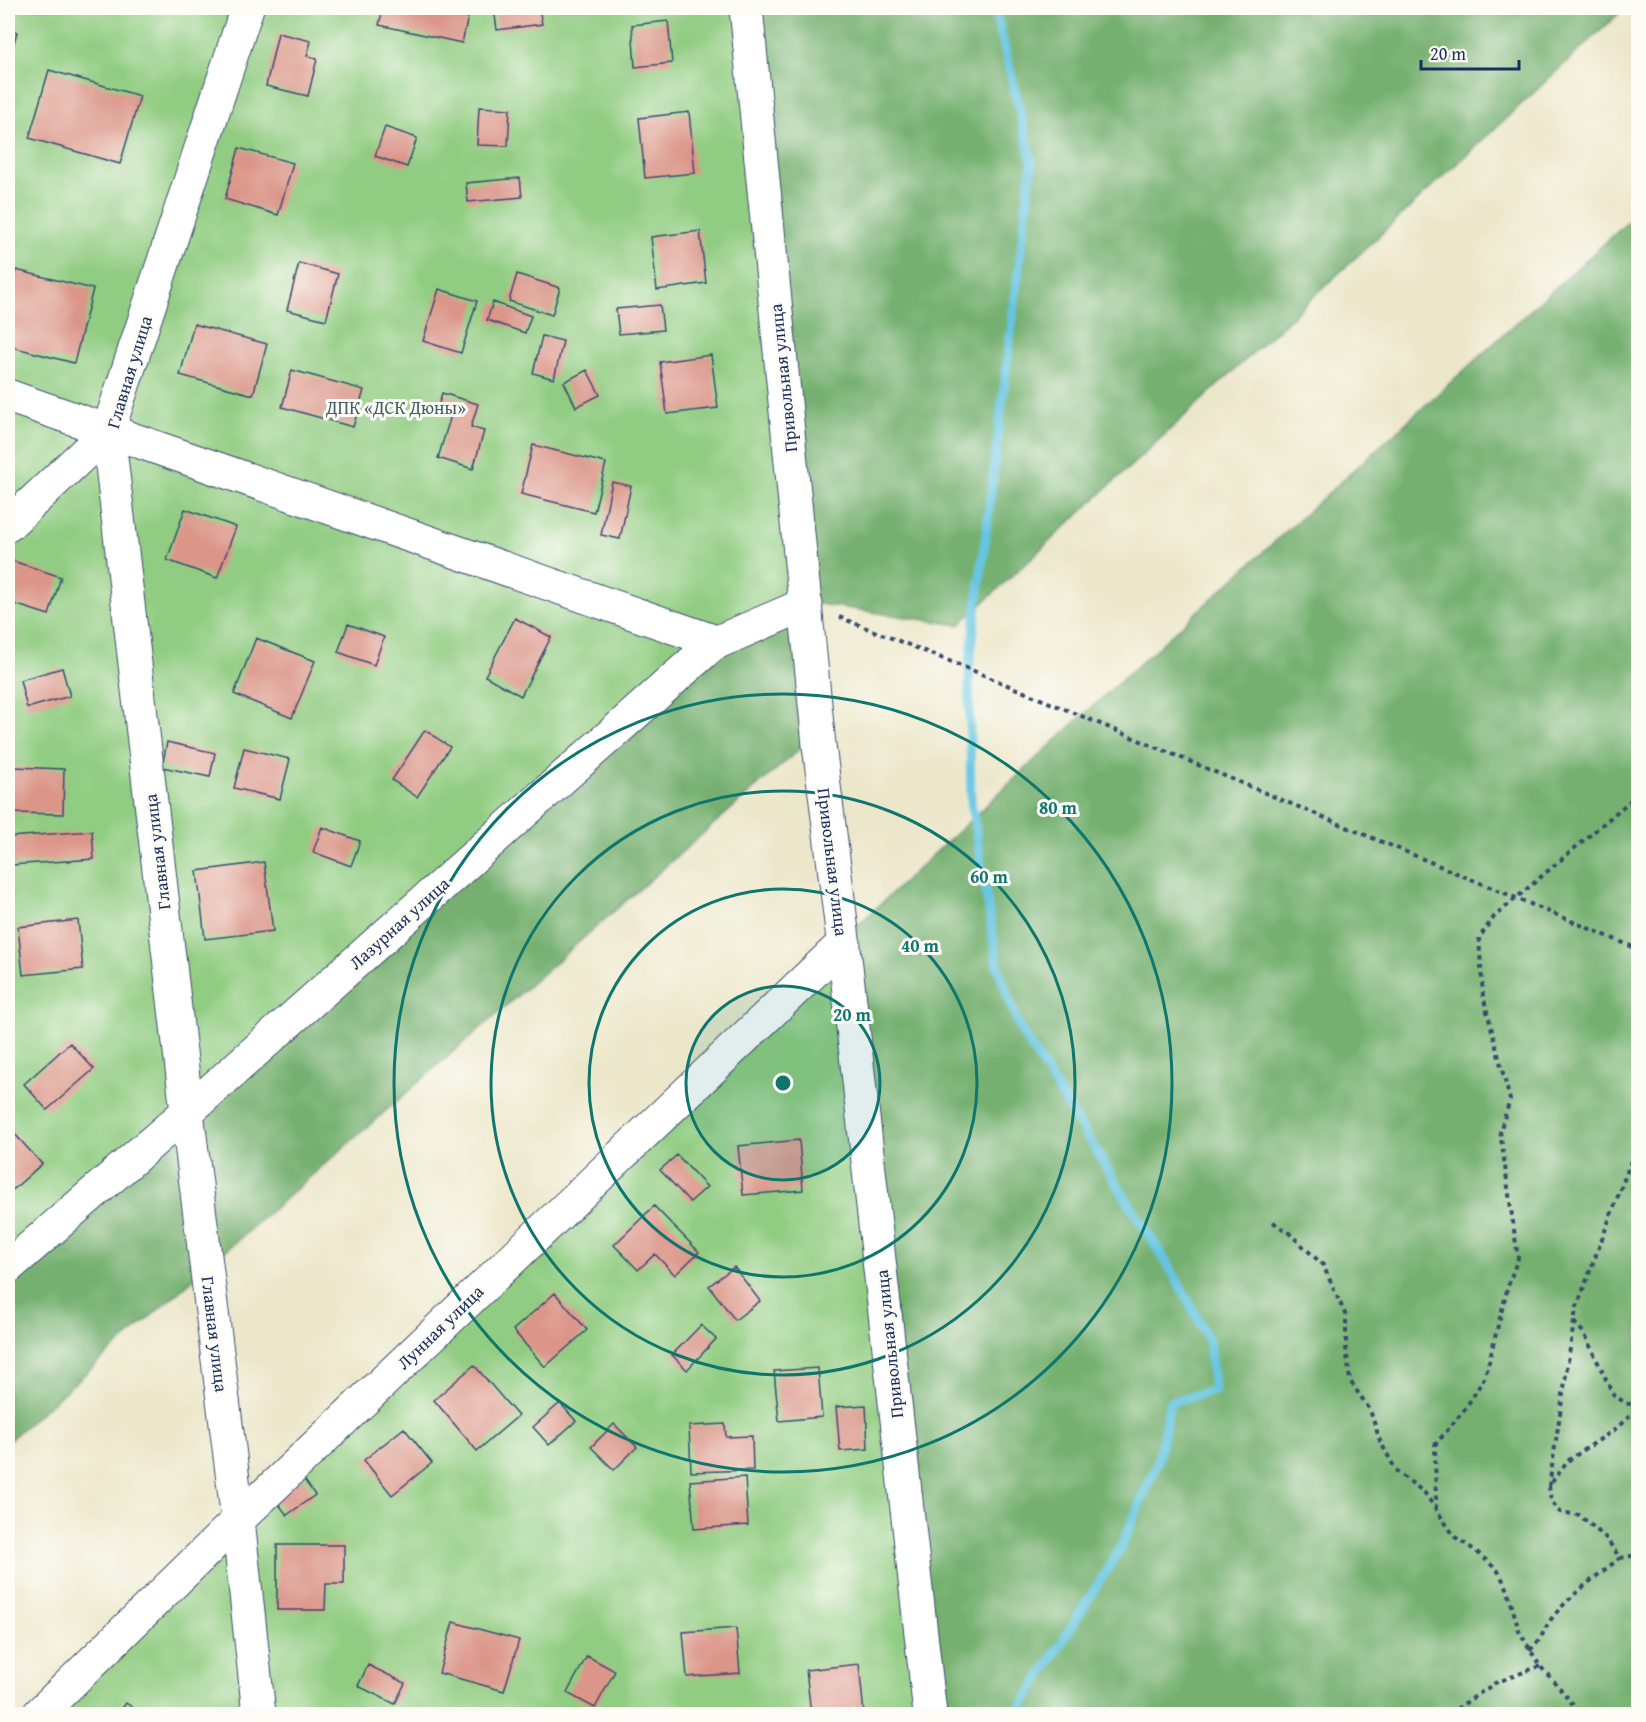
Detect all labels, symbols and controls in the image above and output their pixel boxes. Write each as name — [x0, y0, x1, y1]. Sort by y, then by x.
scale bar — [1421, 33, 1518, 71]
text: 20 m — [1430, 40, 1466, 67]
street label: Привольная улица — [762, 302, 804, 454]
street label: Главная улица — [99, 312, 159, 432]
park label: ДПК «ДСК Дюны» — [325, 394, 466, 421]
street label: Привольная улица — [811, 786, 856, 938]
street label: Главная улица — [136, 792, 178, 912]
text: 80 m — [1039, 794, 1078, 821]
text: 60 m — [970, 863, 1009, 890]
street label: Лазурная улица — [343, 870, 456, 976]
text: 40 m — [901, 932, 940, 959]
text: 20 m — [833, 1001, 872, 1028]
centre of rings — [773, 1073, 793, 1093]
street label: Привольная улица — [868, 1268, 910, 1420]
street label: Главная улица — [194, 1274, 236, 1394]
street label: Лунная улица — [390, 1278, 490, 1376]

